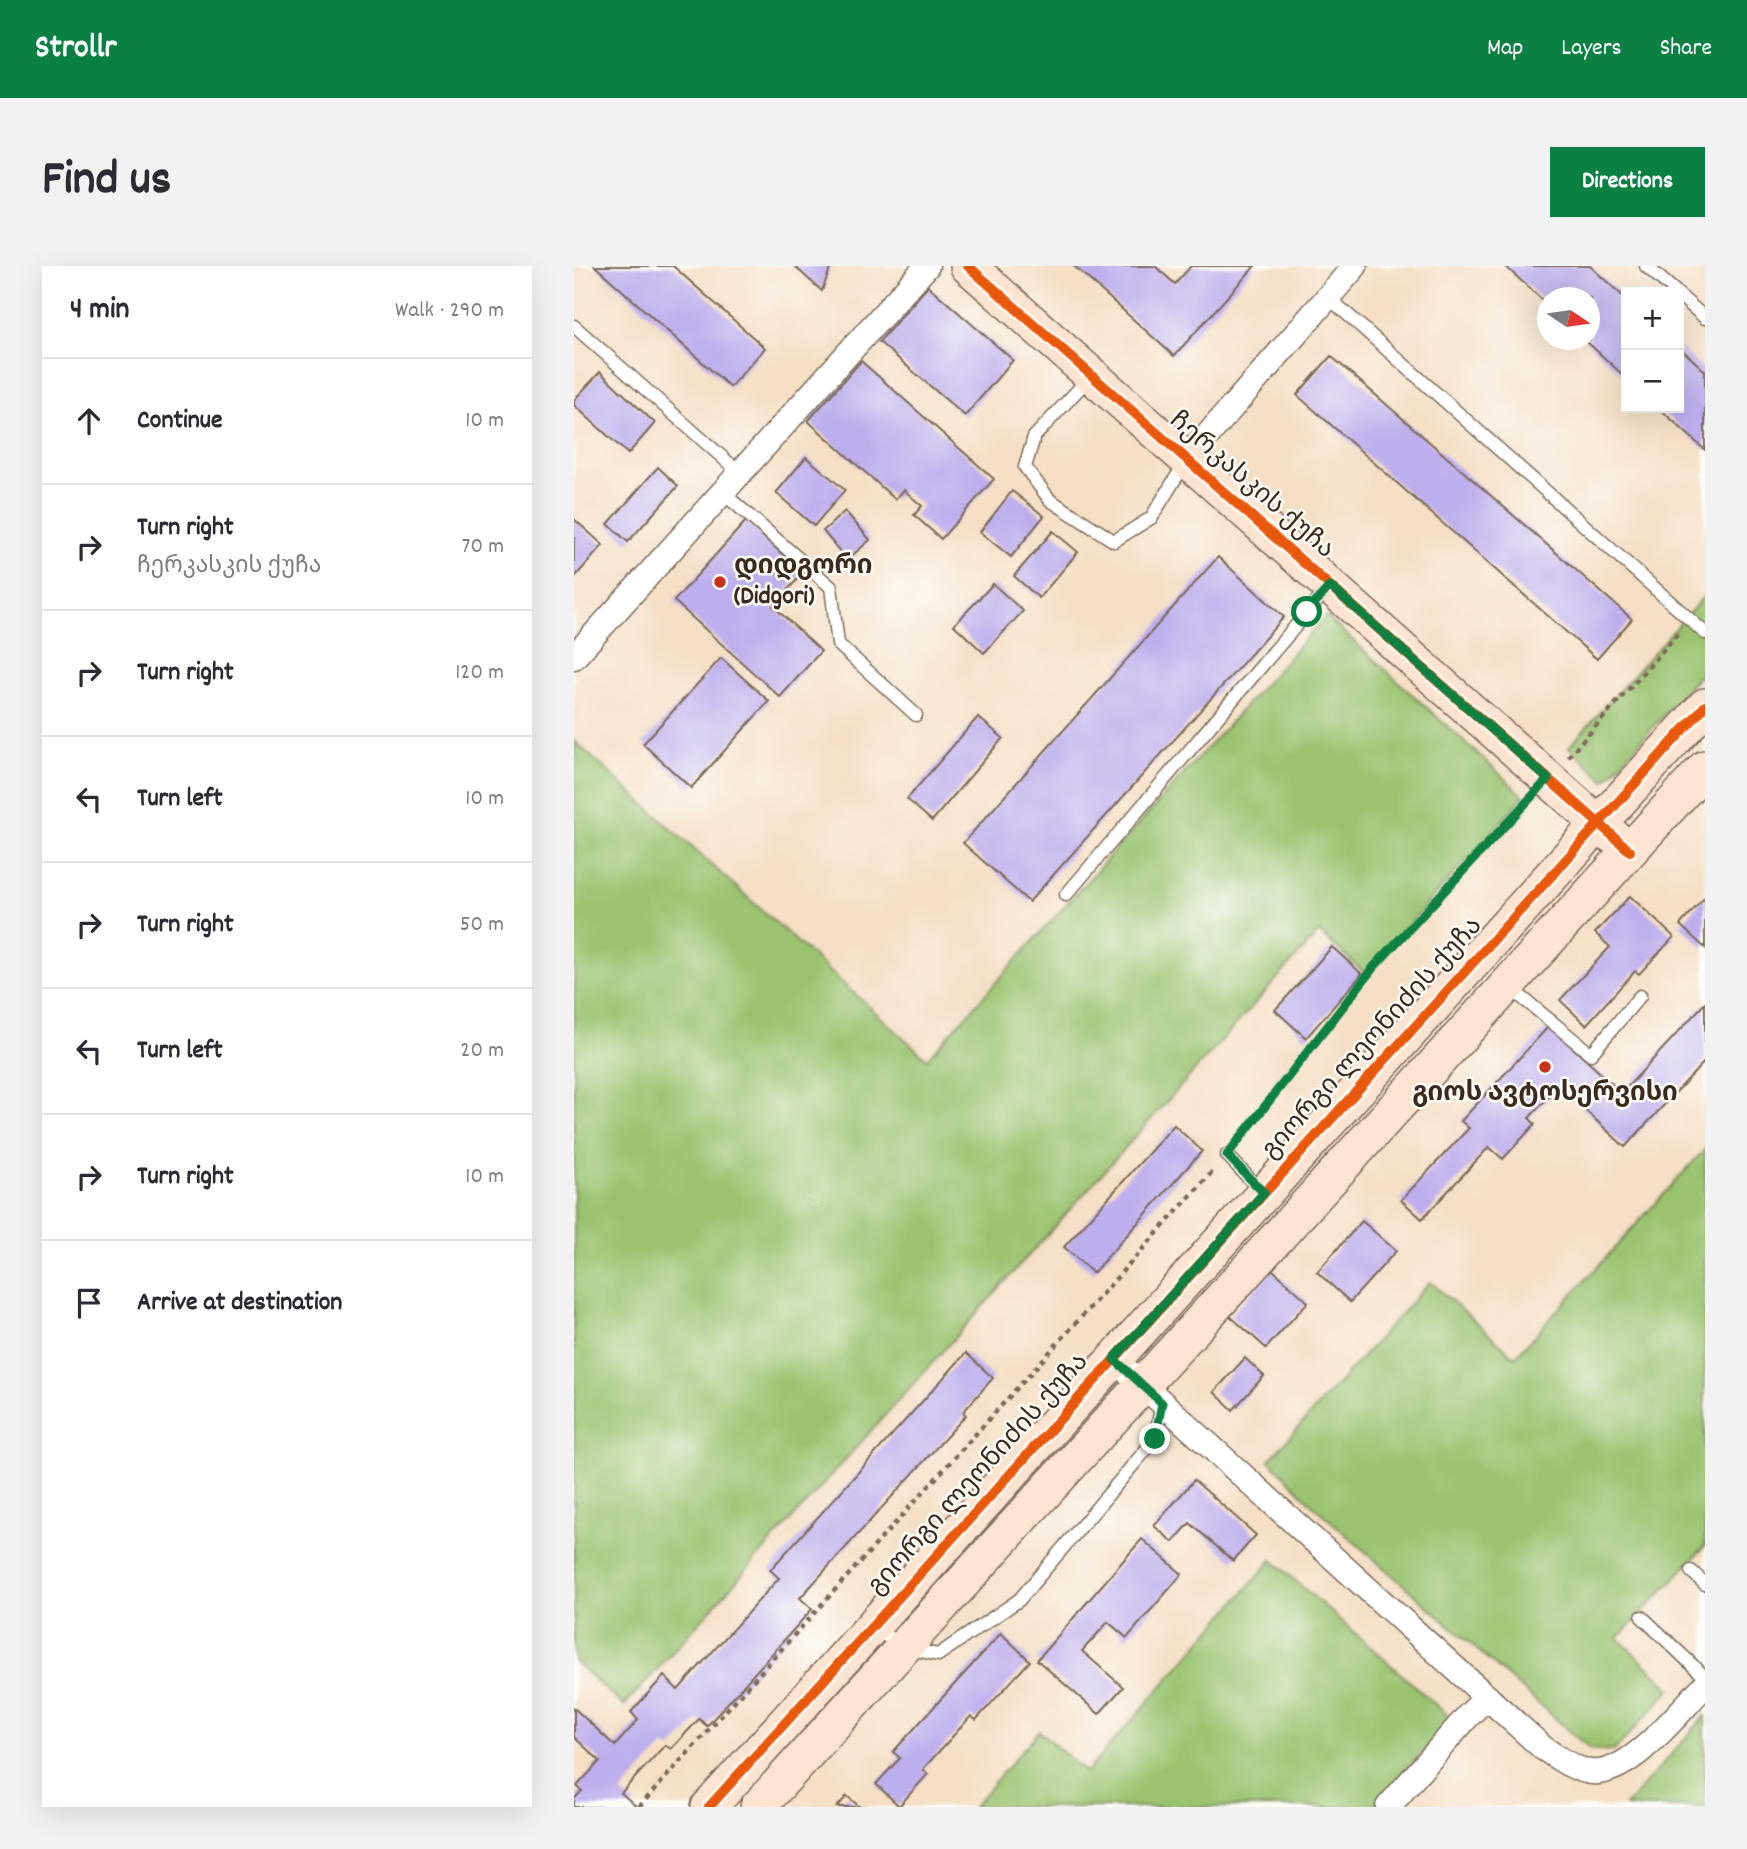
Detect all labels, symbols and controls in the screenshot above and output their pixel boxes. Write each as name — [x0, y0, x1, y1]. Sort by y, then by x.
text: Strollr — [35, 26, 117, 73]
text: Map — [1487, 32, 1523, 66]
text: Layers — [1561, 32, 1622, 66]
text: Share — [1660, 32, 1712, 66]
text: Find us — [42, 147, 171, 217]
button: Directions — [1550, 147, 1705, 217]
north arrow — [1537, 287, 1600, 350]
map controls — [1621, 287, 1684, 413]
button: + — [1621, 287, 1684, 350]
text: 4 min — [70, 290, 129, 333]
text: Walk · 290 m — [395, 295, 504, 328]
button: − — [1621, 350, 1684, 413]
icon: ahead — [70, 402, 108, 440]
text: Continue — [137, 403, 222, 440]
street label: ჩერკასკის ქუჩა — [1160, 404, 1342, 568]
text: 10 m — [465, 405, 504, 438]
text: Turn right — [137, 510, 234, 547]
icon: right — [70, 528, 108, 566]
text: 70 m — [462, 531, 504, 564]
place label: დიდგორი (Didgori) — [734, 549, 873, 616]
text: ჩერკასკის ქუჩა — [137, 551, 321, 584]
marker: დიდგორი (Didgori) — [712, 574, 728, 590]
route start — [1291, 596, 1322, 627]
icon: right — [70, 654, 108, 692]
text: Turn right — [137, 655, 234, 692]
text: 120 m — [455, 657, 504, 690]
icon: left — [70, 780, 108, 818]
text: Turn left — [137, 781, 223, 818]
text: 10 m — [465, 783, 504, 816]
icon: right — [70, 906, 108, 944]
text: Turn right — [137, 907, 234, 944]
text: 50 m — [460, 909, 504, 942]
street label: გიორგი ლეონიძის ქუჩა — [1254, 909, 1492, 1169]
icon: left — [70, 1032, 108, 1070]
text: Turn left — [137, 1033, 223, 1070]
text: 20 m — [460, 1035, 504, 1068]
marker: გიოს ავტოსერვისი — [1537, 1059, 1553, 1075]
place label: გიოს ავტოსერვისი — [1412, 1076, 1678, 1113]
icon: right — [70, 1158, 108, 1196]
text: Turn right — [137, 1159, 234, 1196]
text: 10 m — [465, 1161, 504, 1194]
icon: arrive — [70, 1284, 108, 1322]
text: Arrive at destination — [137, 1285, 342, 1322]
street label: გიორგი ლეონიძის ქუჩა — [860, 1345, 1098, 1605]
route end — [1139, 1423, 1170, 1454]

